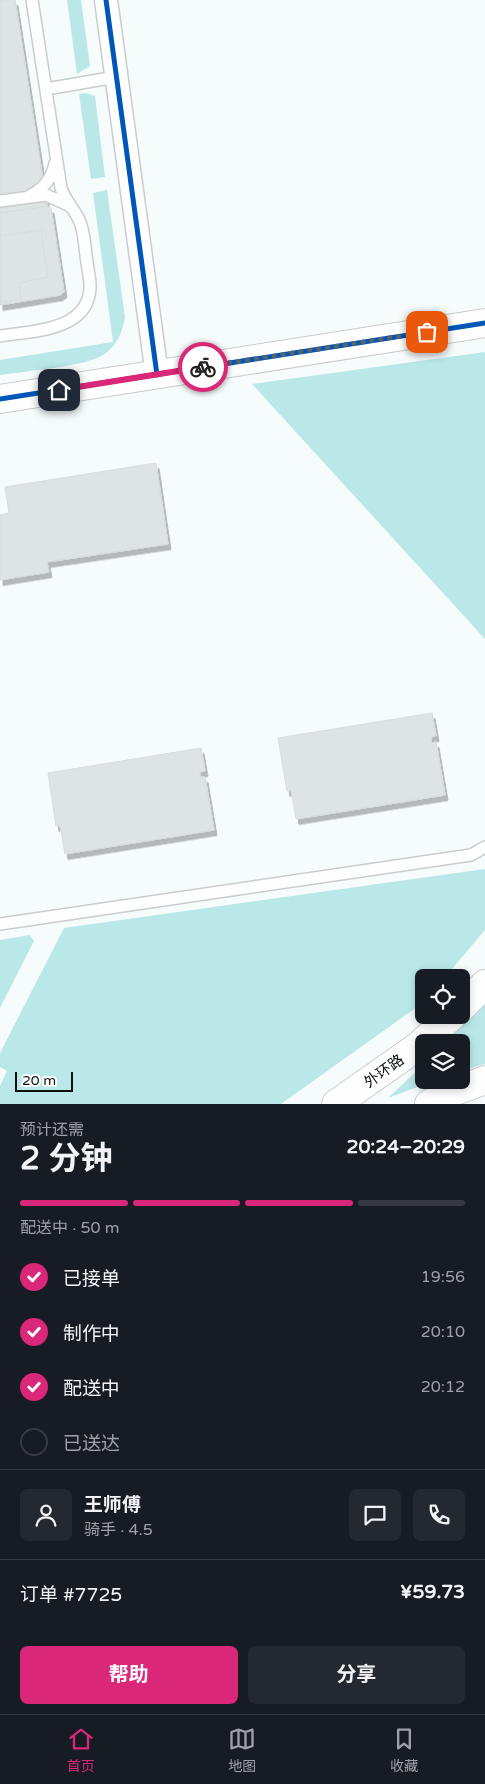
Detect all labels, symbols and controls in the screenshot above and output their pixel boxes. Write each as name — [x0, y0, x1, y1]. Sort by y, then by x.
pin — [406, 311, 448, 353]
icon: bag — [413, 318, 441, 346]
courier — [178, 342, 228, 392]
icon: bike — [189, 353, 217, 381]
pin — [38, 369, 80, 411]
icon: home — [45, 376, 73, 404]
map controls — [415, 969, 470, 1089]
button: locate — [415, 969, 470, 1024]
button: layers — [415, 1034, 470, 1089]
street label: 外环路 — [361, 1050, 407, 1092]
scale bar — [15, 1069, 72, 1092]
text: 20 m — [22, 1072, 56, 1089]
text: 预计还需 — [20, 1120, 84, 1140]
text: 20:24–20:29 — [346, 1136, 465, 1158]
text: 2 分钟 — [20, 1140, 112, 1178]
text: 配送中 · 50 m — [20, 1218, 119, 1238]
icon: check — [20, 1263, 48, 1291]
text: 19:56 — [421, 1267, 465, 1287]
text: 已接单 — [63, 1268, 120, 1290]
icon: check — [20, 1318, 48, 1346]
text: 20:10 — [421, 1322, 465, 1342]
text: 制作中 — [63, 1323, 120, 1345]
icon: check — [20, 1373, 48, 1401]
text: 20:12 — [421, 1377, 465, 1397]
text: 配送中 — [63, 1378, 120, 1400]
text: 已送达 — [63, 1433, 120, 1455]
button: person — [20, 1489, 72, 1541]
button: chat — [349, 1489, 401, 1541]
button: phone — [413, 1489, 465, 1541]
text: 王师傅 — [84, 1494, 141, 1516]
text: 骑手 · 4.5 — [84, 1520, 153, 1540]
text: ¥59.73 — [400, 1581, 465, 1603]
text: 订单 #7725 — [20, 1584, 122, 1606]
button: 帮助 — [20, 1646, 238, 1704]
button: 分享 — [248, 1646, 465, 1704]
tab: 首页 — [67, 1725, 95, 1775]
tab: 地图 — [228, 1725, 256, 1775]
tab: 收藏 — [390, 1725, 418, 1775]

